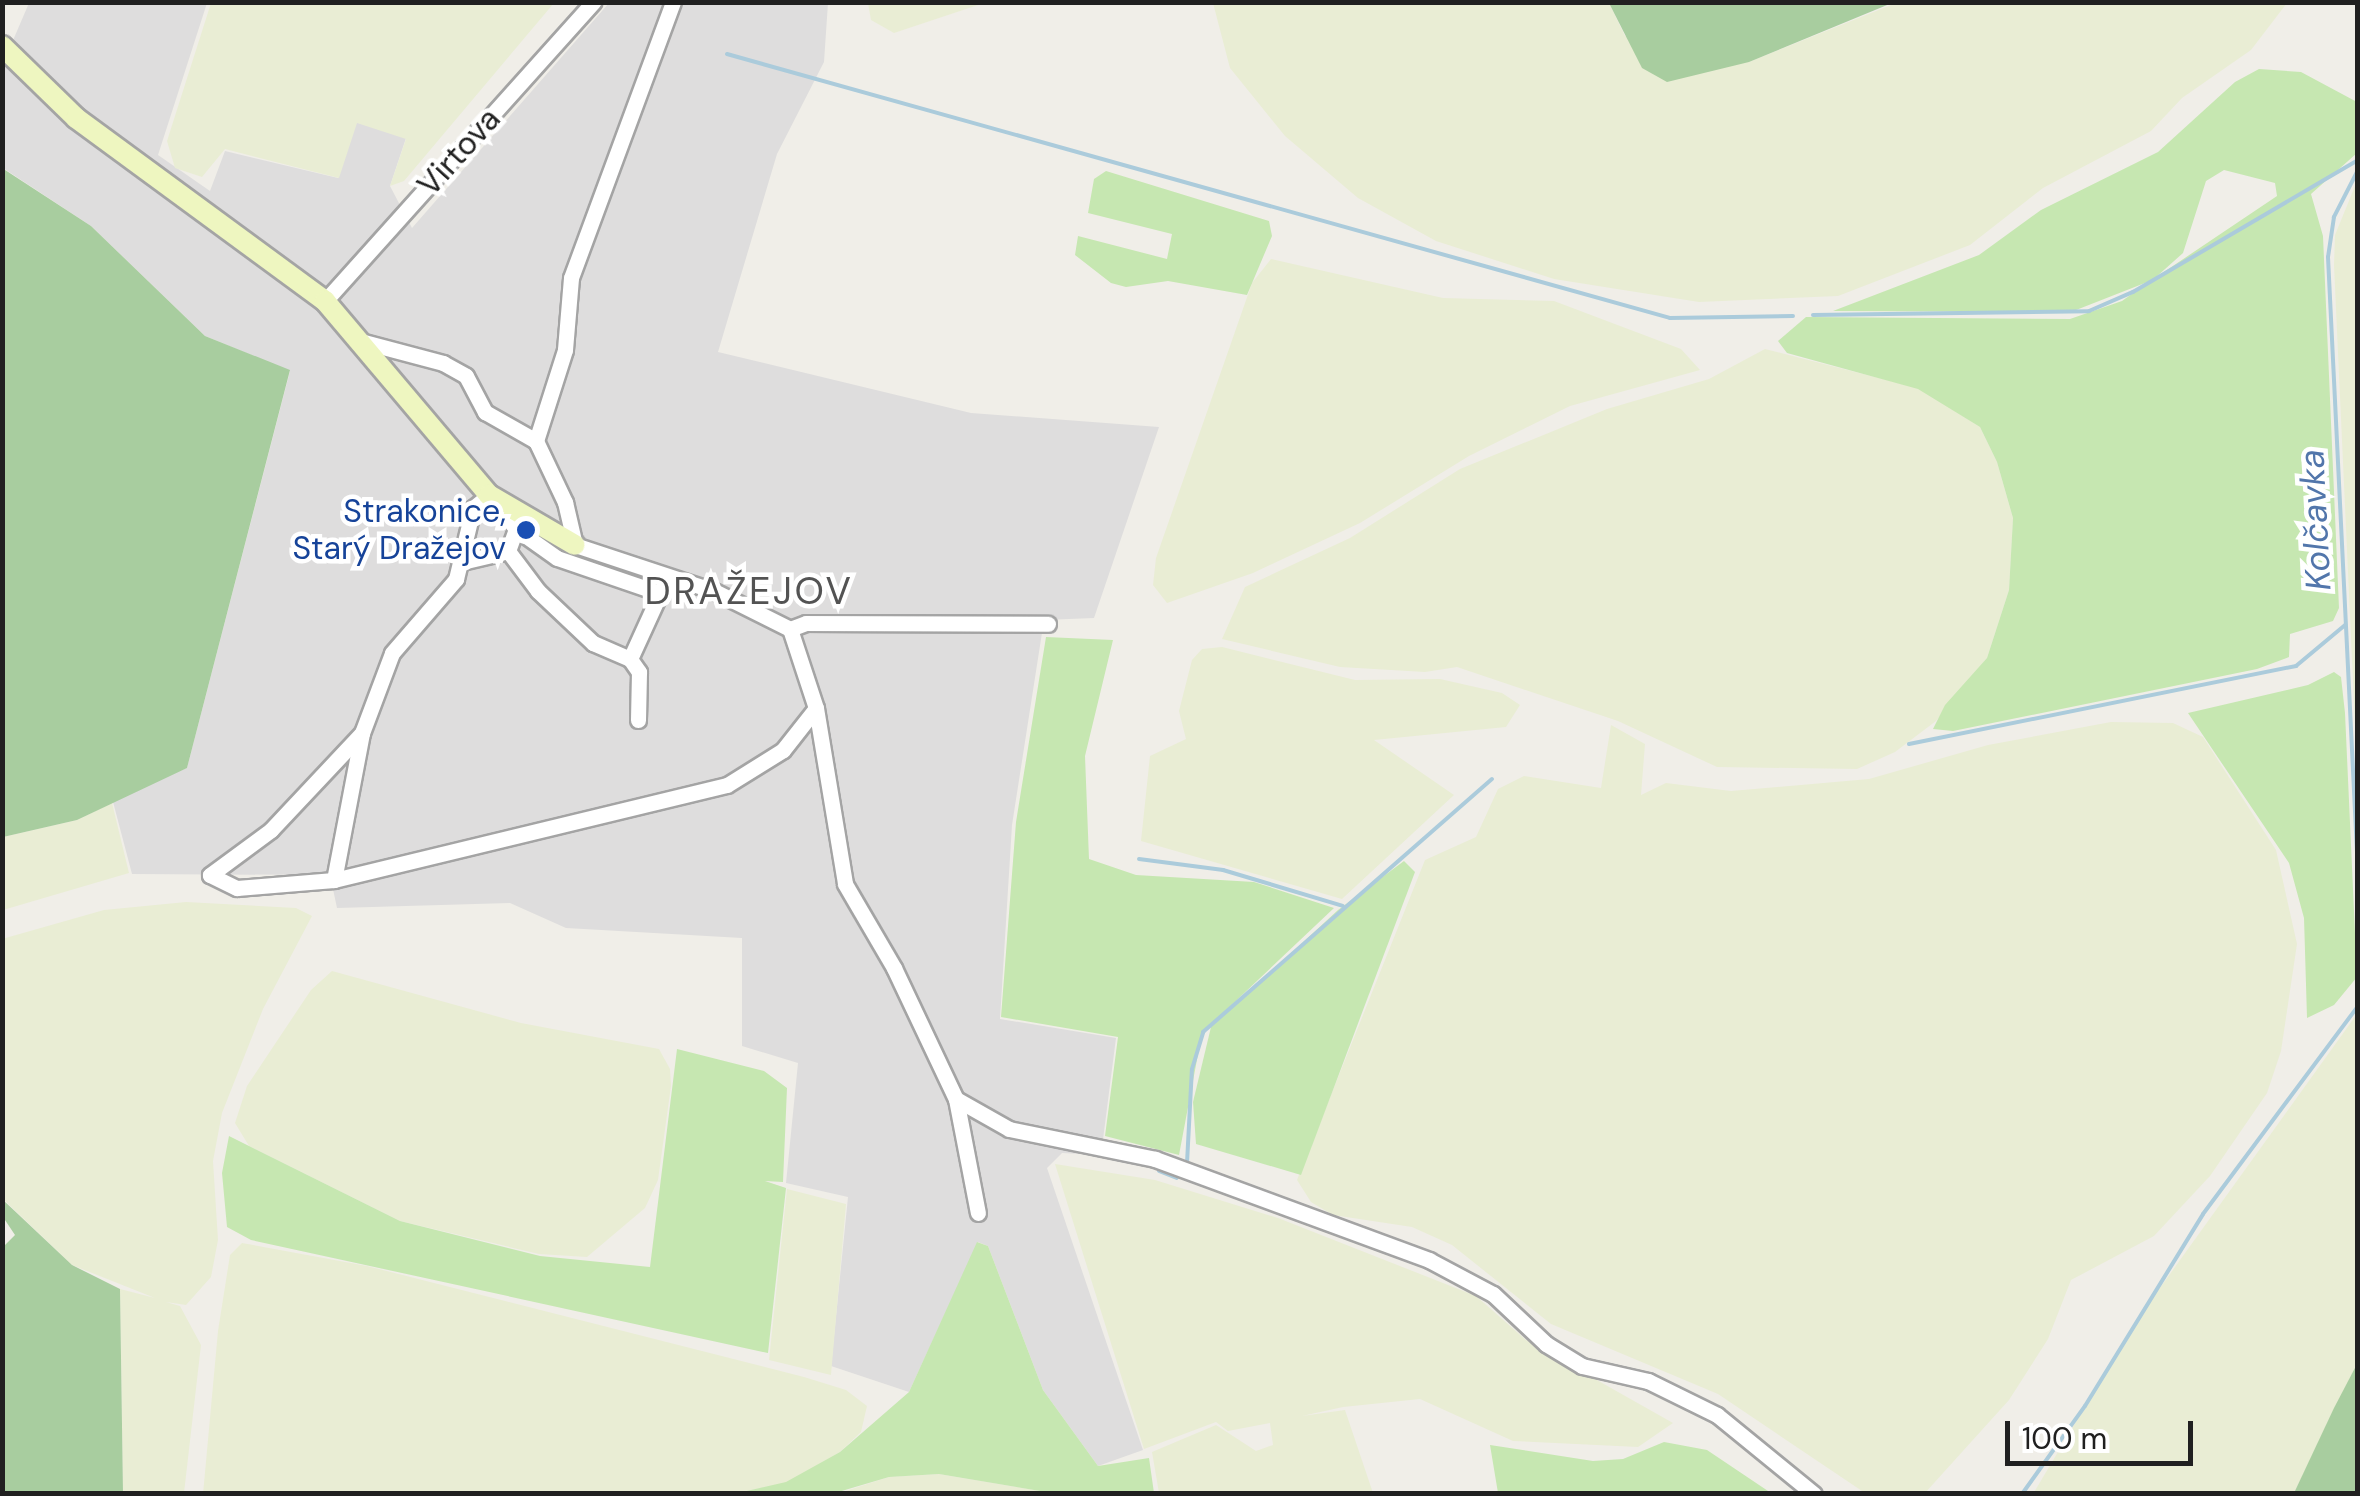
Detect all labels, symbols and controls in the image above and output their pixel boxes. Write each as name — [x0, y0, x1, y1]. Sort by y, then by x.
street label: Virtova — [410, 100, 508, 204]
water label: Kolčavka — [2290, 448, 2340, 592]
place label: Strakonice, Starý Dražejov — [292, 493, 506, 568]
marker: Strakonice, Starý Dražejov — [515, 519, 537, 541]
district label: DRAŽEJOV — [645, 569, 853, 615]
scale bar — [2010, 1401, 2198, 1463]
text: 100 m — [2022, 1419, 2107, 1458]

